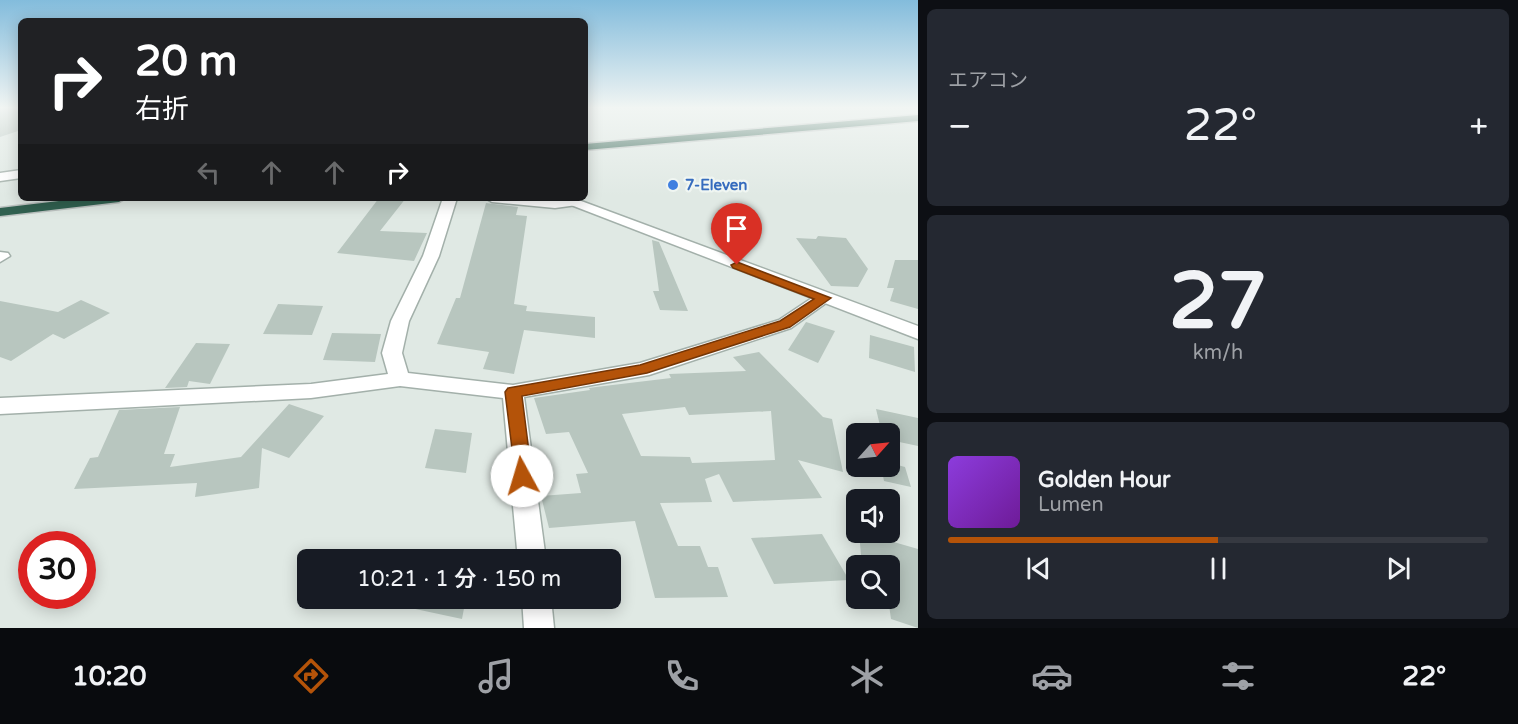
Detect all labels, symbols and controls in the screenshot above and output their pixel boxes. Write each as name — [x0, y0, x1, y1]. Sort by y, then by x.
text: 20 m — [135, 36, 237, 87]
icon: right — [36, 42, 114, 120]
text: エアコン — [948, 69, 1028, 93]
text: 右折 — [135, 93, 189, 126]
text: 22° — [1184, 99, 1257, 153]
text: − — [948, 107, 972, 146]
text: + — [1469, 107, 1488, 146]
icon: left — [192, 156, 225, 189]
icon: ahead — [255, 156, 288, 189]
icon: ahead — [318, 156, 351, 189]
icon: right — [381, 156, 414, 189]
place label: 7-Eleven — [685, 176, 747, 194]
marker: 7-Eleven — [666, 178, 680, 192]
pin — [711, 203, 762, 265]
icon: arrive — [720, 212, 753, 245]
text: 27 — [1169, 255, 1267, 349]
text: km/h — [1193, 341, 1243, 365]
north arrow — [846, 423, 900, 477]
map controls — [846, 423, 900, 609]
position arrow — [490, 444, 554, 508]
text: Golden Hour — [1038, 467, 1170, 493]
button: sound — [846, 489, 900, 543]
text: Lumen — [1038, 493, 1104, 517]
speed limit sign: 30 — [18, 531, 96, 609]
icon: previous — [1022, 552, 1055, 585]
icon: pause — [1202, 552, 1235, 585]
icon: next — [1382, 552, 1415, 585]
button: search — [846, 555, 900, 609]
text: 10:21 · 1 分 · 150 m — [357, 566, 561, 592]
icon: directions — [290, 655, 332, 697]
icon: music — [475, 655, 517, 697]
icon: phone — [661, 655, 703, 697]
icon: climate — [846, 655, 888, 697]
icon: car — [1031, 655, 1073, 697]
icon: filters — [1217, 655, 1259, 697]
text: 10:20 — [72, 660, 147, 693]
text: 22° — [1402, 660, 1446, 693]

